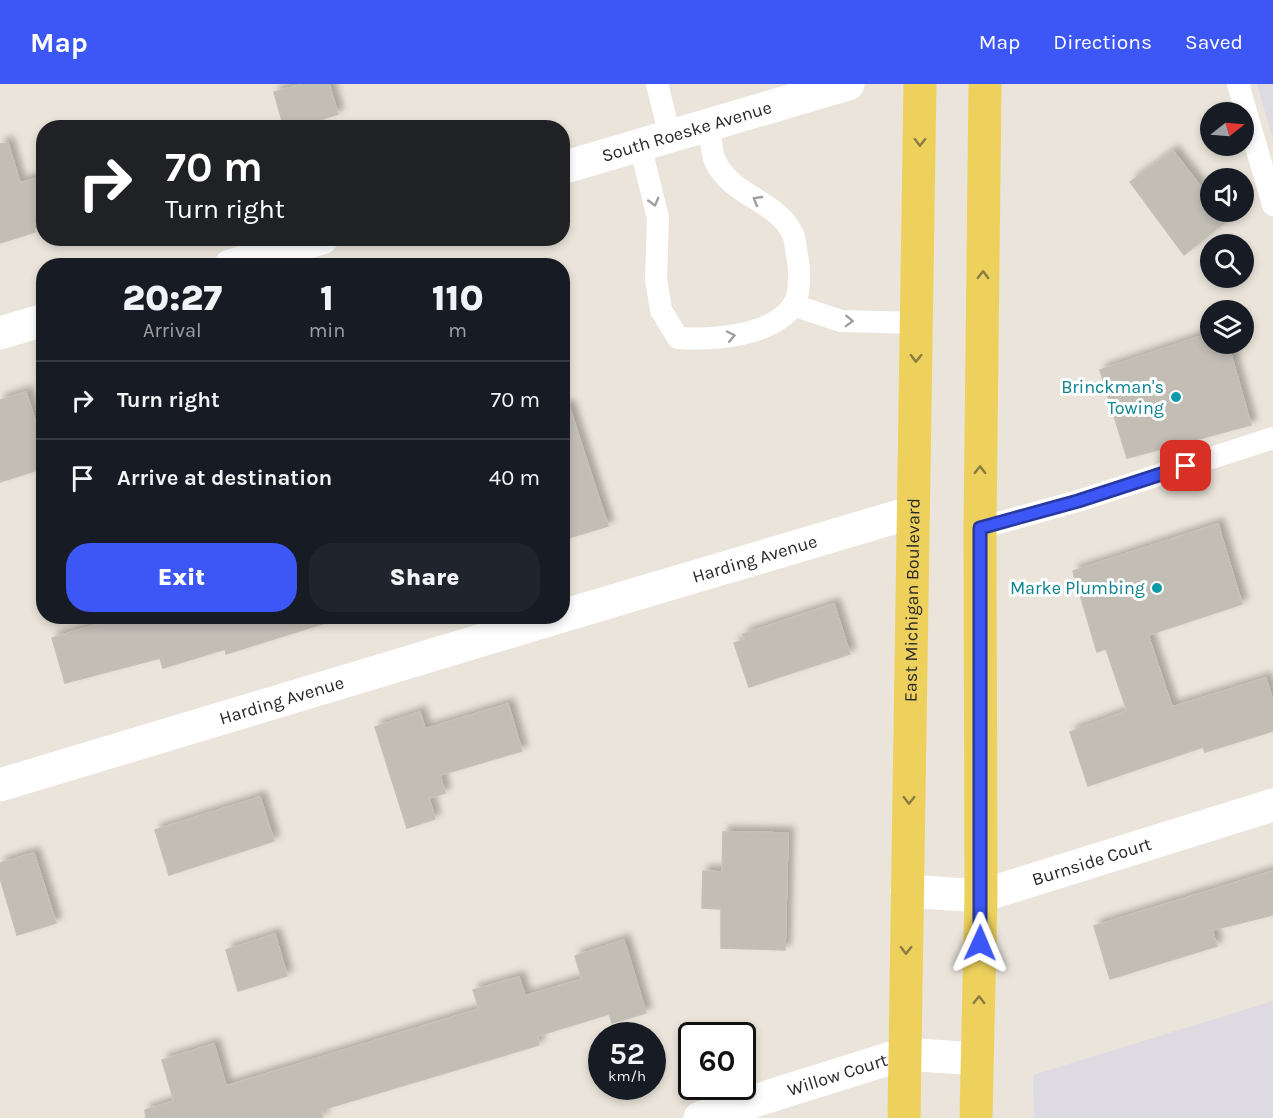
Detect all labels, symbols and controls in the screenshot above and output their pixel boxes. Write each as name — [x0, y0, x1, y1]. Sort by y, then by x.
text: Map — [30, 26, 88, 59]
text: Map — [979, 30, 1020, 54]
text: Directions — [1053, 30, 1152, 54]
text: Saved — [1185, 30, 1243, 54]
street label: South Roeske Avenue — [599, 96, 774, 167]
north arrow — [1200, 102, 1254, 156]
map controls — [1200, 102, 1254, 354]
one-way arrow — [913, 138, 926, 147]
text: 70 m — [165, 142, 263, 192]
icon: right — [66, 144, 144, 222]
button: sound — [1200, 168, 1254, 222]
text: Turn right — [165, 193, 285, 225]
one-way arrow — [753, 195, 763, 207]
one-way arrow — [647, 196, 660, 206]
button: search — [1200, 234, 1254, 288]
one-way arrow — [977, 270, 989, 279]
text: 20:27 — [122, 277, 222, 319]
text: 1 — [320, 277, 334, 319]
text: 110 — [432, 277, 484, 319]
button: layers — [1200, 300, 1254, 354]
one-way arrow — [845, 314, 854, 327]
text: Arrival — [143, 319, 202, 342]
text: min — [309, 319, 345, 342]
text: m — [448, 319, 467, 342]
one-way arrow — [726, 330, 736, 343]
one-way arrow — [910, 354, 922, 363]
place label: Brinckman's Towing — [1061, 376, 1164, 419]
icon: right — [66, 384, 99, 417]
text: Turn right — [117, 387, 220, 413]
text: 70 m — [491, 387, 540, 413]
marker: Brinckman's Towing — [1169, 390, 1183, 404]
pin — [1160, 440, 1211, 491]
icon: arrive — [1169, 449, 1202, 482]
icon: arrive — [66, 462, 99, 495]
text: Arrive at destination — [117, 465, 332, 491]
text: 40 m — [489, 465, 540, 491]
one-way arrow — [974, 465, 986, 474]
street label: East Michigan Boulevard — [899, 498, 925, 702]
street label: Harding Avenue — [690, 530, 820, 588]
button: Exit — [66, 543, 297, 612]
button: Share — [309, 543, 540, 612]
place label: Marke Plumbing — [1010, 577, 1145, 599]
marker: Marke Plumbing — [1150, 581, 1164, 595]
street label: Harding Avenue — [217, 671, 347, 729]
one-way arrow — [903, 796, 915, 805]
street label: Burnside Court — [1029, 833, 1154, 890]
position arrow — [948, 911, 1012, 975]
one-way arrow — [900, 945, 912, 954]
one-way arrow — [973, 996, 985, 1005]
speed limit sign: 60 — [678, 1022, 756, 1100]
text: 52 — [609, 1036, 645, 1072]
street label: Willow Court — [785, 1049, 890, 1101]
text: km/h — [608, 1067, 646, 1085]

